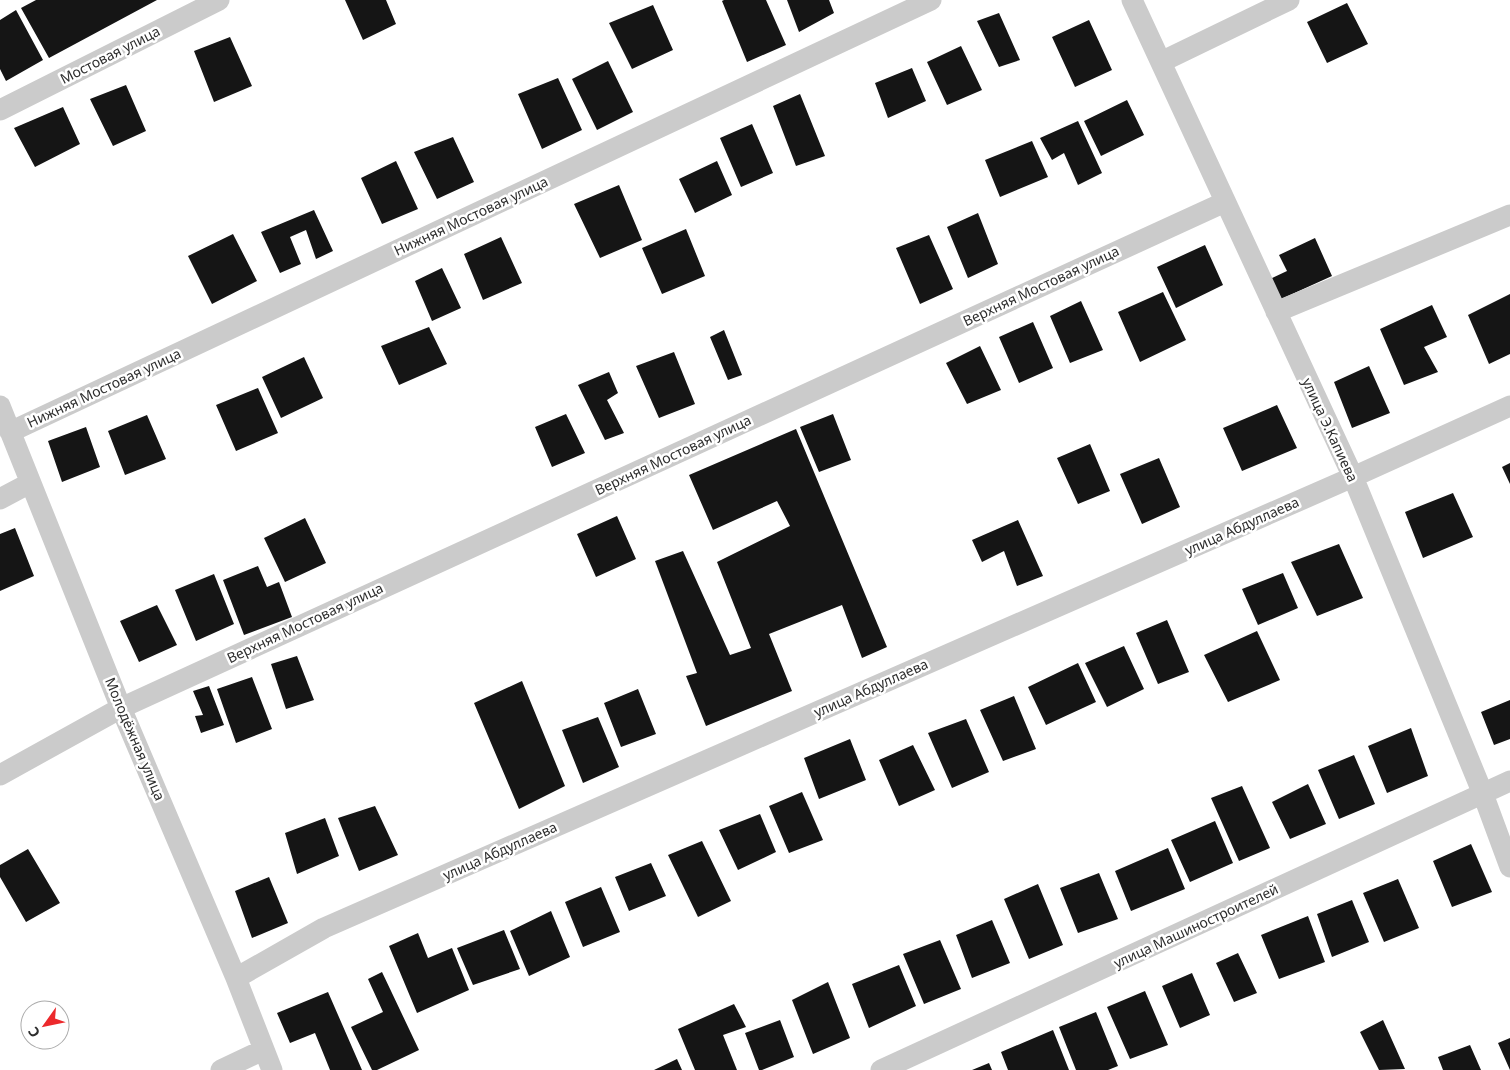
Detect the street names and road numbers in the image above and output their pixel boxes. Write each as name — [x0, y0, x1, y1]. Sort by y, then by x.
street label: Мостовая улица — [57, 21, 163, 88]
street label: Нижняя Мостовая улица — [391, 171, 551, 260]
street label: Верхняя Мостовая улица — [960, 241, 1122, 330]
street label: Нижняя Мостовая улица — [24, 343, 184, 432]
street label: улица Э.Капиева — [1298, 375, 1363, 485]
street label: Верхняя Мостовая улица — [592, 410, 754, 499]
street label: улица Абдуллаева — [1182, 492, 1302, 559]
street label: Верхняя Мостовая улица — [224, 578, 386, 667]
street label: улица Абдуллаева — [811, 654, 931, 721]
street label: Молодёжная улица — [101, 674, 170, 803]
street label: улица Абдуллаева — [440, 817, 560, 884]
street label: улица Машиностроителей — [1110, 879, 1281, 972]

